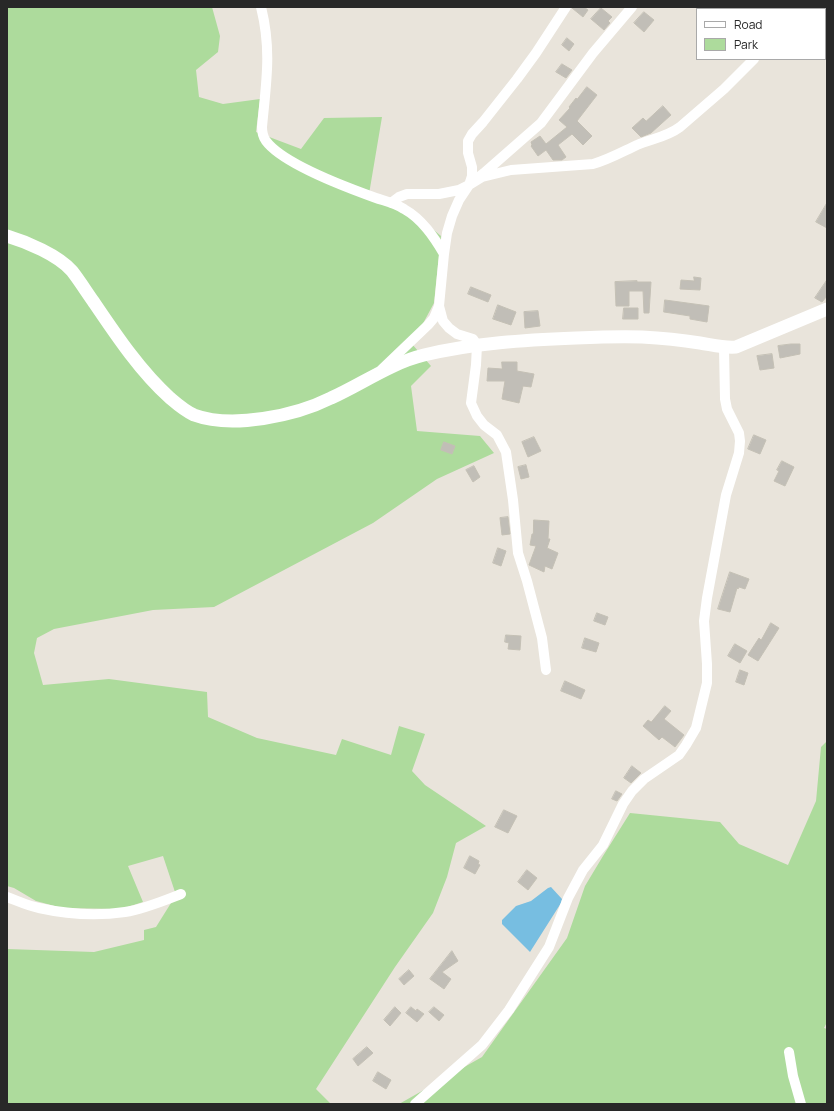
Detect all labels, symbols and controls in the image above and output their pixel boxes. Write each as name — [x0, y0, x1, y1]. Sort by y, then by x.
legend — [696, 8, 826, 60]
text: Road — [734, 16, 762, 33]
text: Park — [734, 36, 758, 53]

